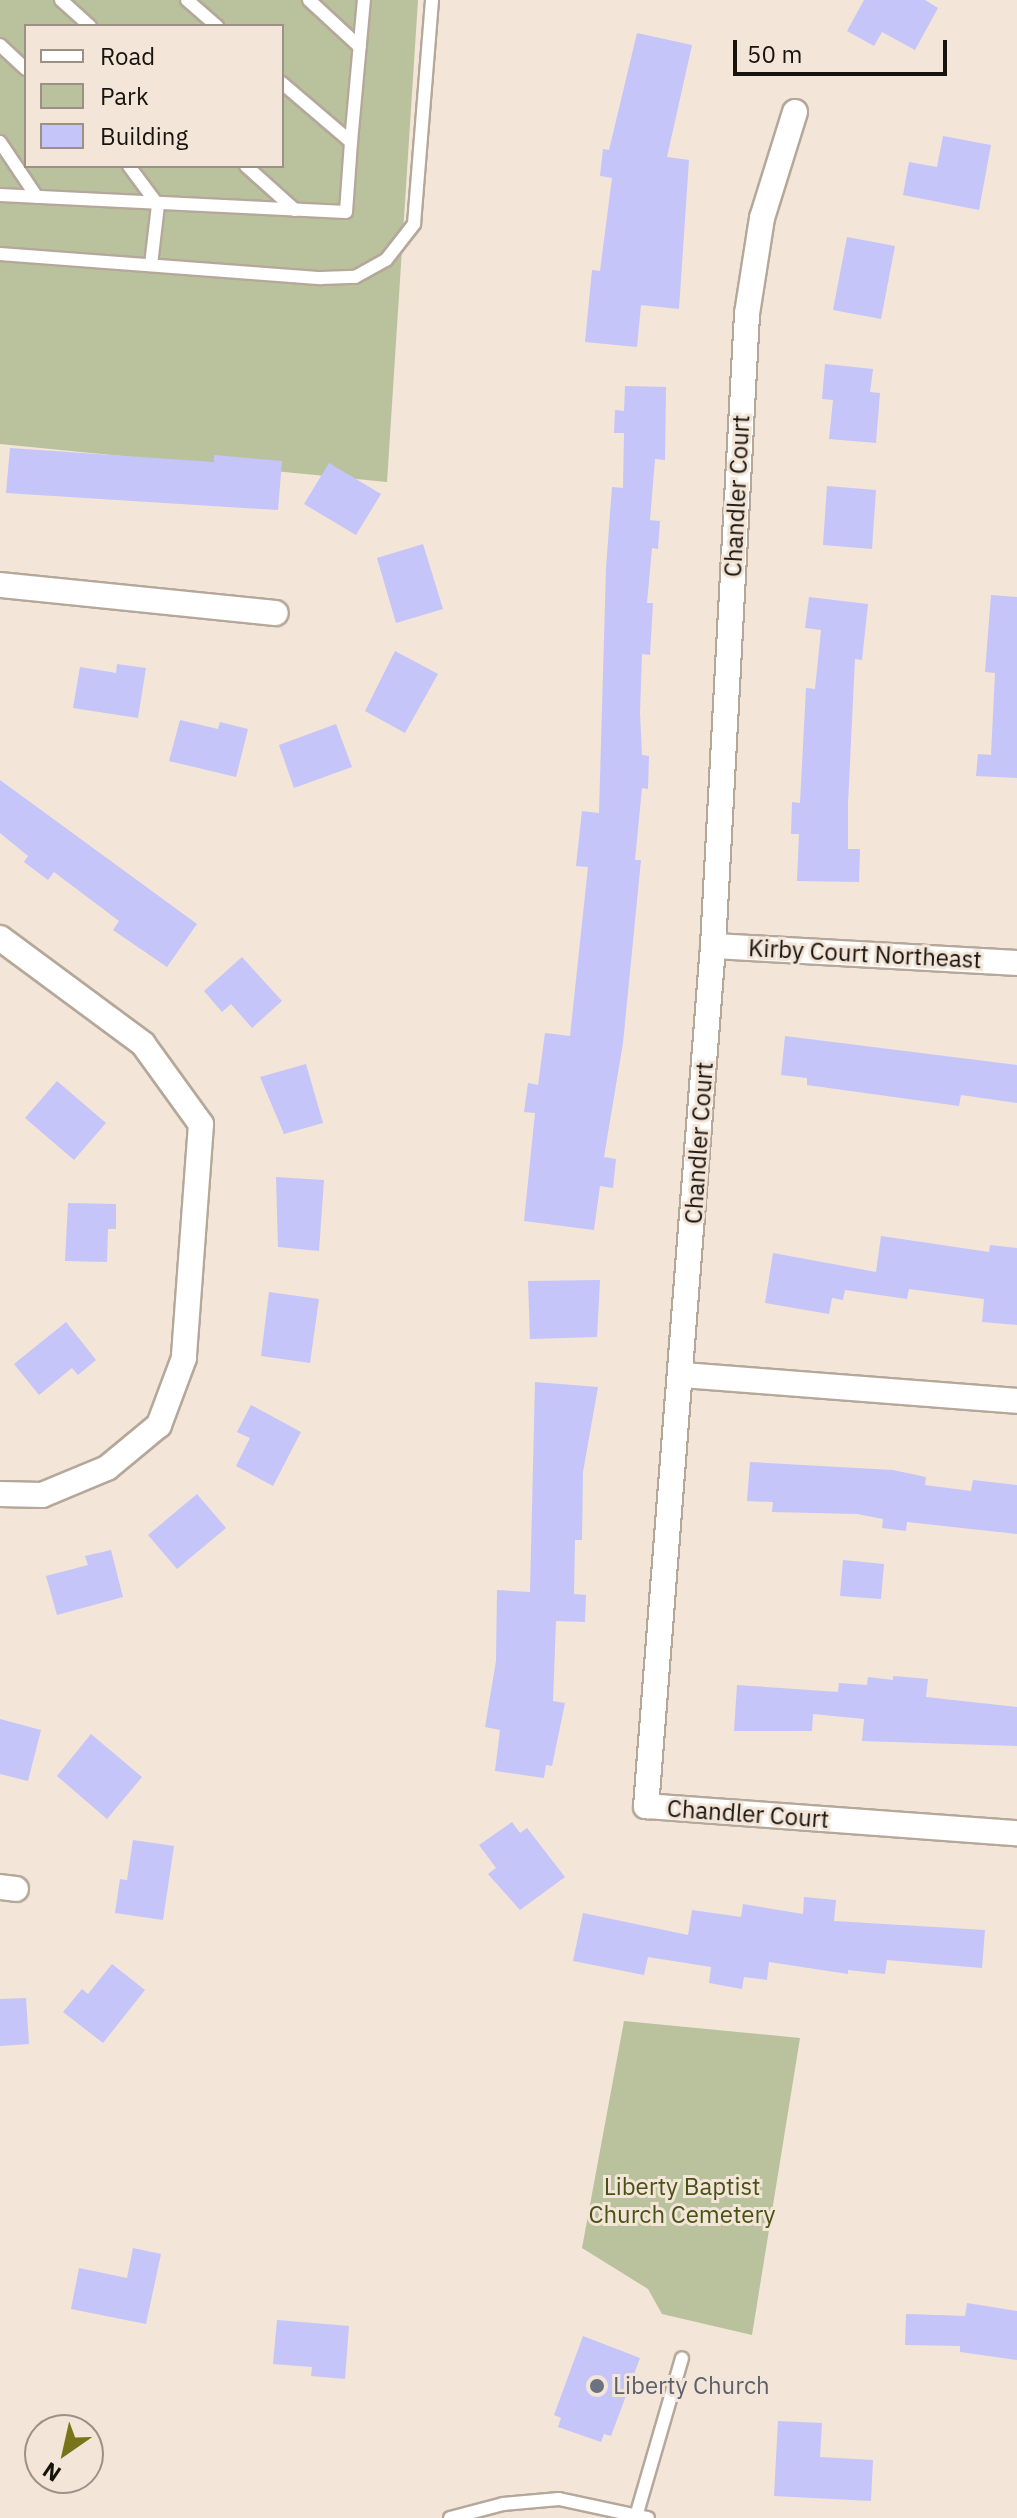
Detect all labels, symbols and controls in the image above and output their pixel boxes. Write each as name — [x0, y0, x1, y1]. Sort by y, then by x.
legend — [24, 24, 284, 168]
scale bar — [737, 24, 951, 74]
text: 50 m — [747, 38, 802, 70]
text: Road — [100, 40, 155, 72]
text: Park — [100, 80, 149, 112]
text: Building — [100, 120, 188, 152]
street label: Chandler Court — [718, 414, 756, 578]
street label: Kirby Court Northeast — [748, 934, 982, 974]
street label: Chandler Court — [679, 1061, 719, 1225]
street label: Chandler Court — [666, 1794, 830, 1834]
park label: Liberty Baptist Church Cemetery — [589, 2173, 775, 2229]
place label: Liberty Church — [613, 2372, 770, 2400]
marker: Liberty Church — [588, 2377, 606, 2395]
north arrow — [24, 2414, 104, 2494]
text: N — [37, 2456, 66, 2489]

